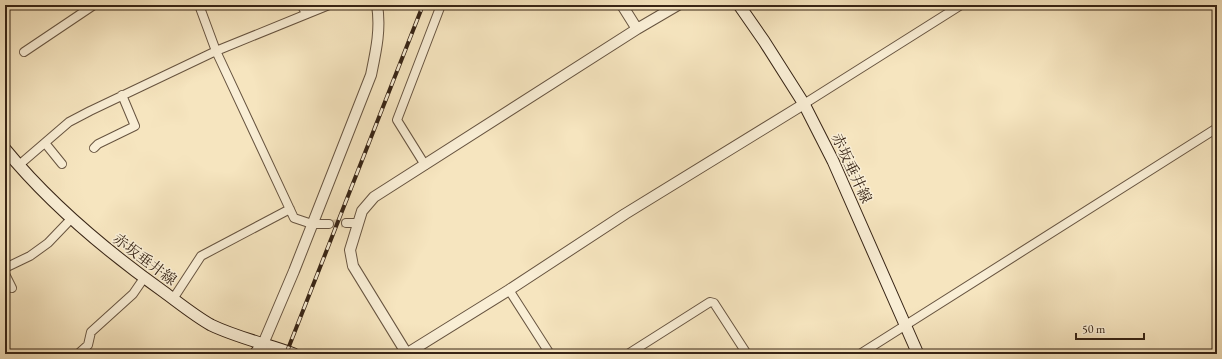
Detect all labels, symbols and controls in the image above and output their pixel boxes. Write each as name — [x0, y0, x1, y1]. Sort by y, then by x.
street label: 赤坂垂井線 — [828, 130, 876, 206]
street label: 赤坂垂井線 — [109, 229, 181, 289]
scale bar — [1076, 315, 1144, 341]
text: 50 m — [1082, 321, 1106, 337]

